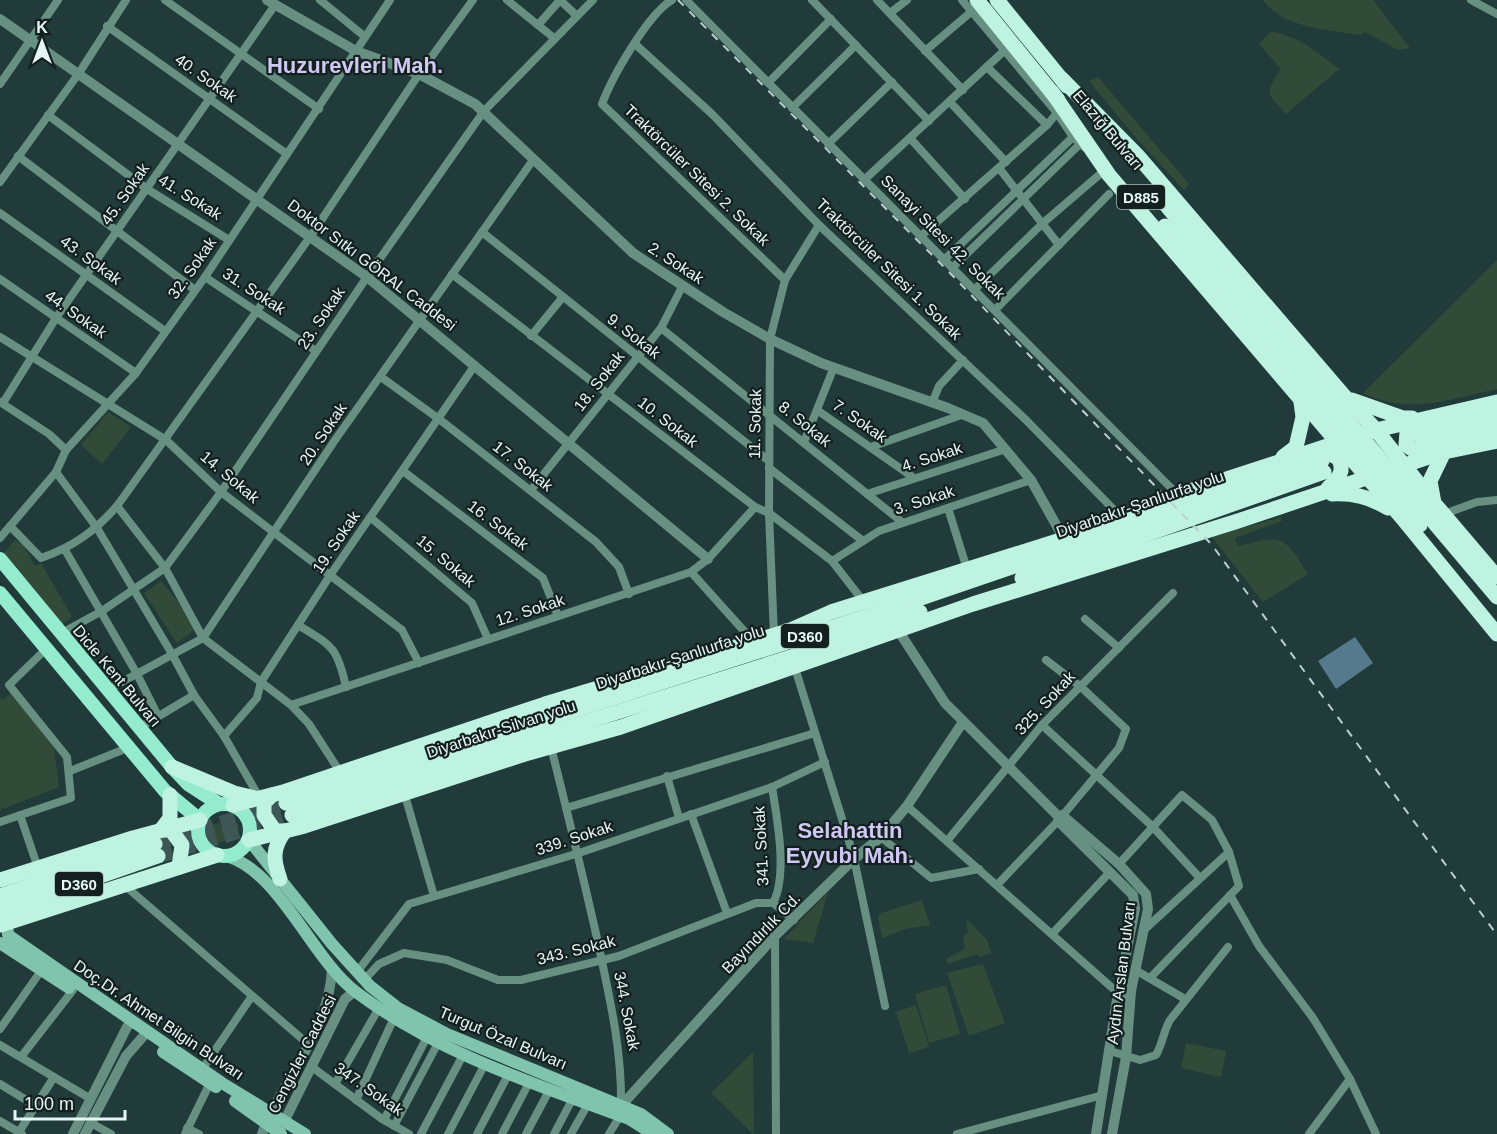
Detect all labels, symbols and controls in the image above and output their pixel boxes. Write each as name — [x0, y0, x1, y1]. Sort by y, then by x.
north arrow — [12, 12, 72, 72]
text: K — [36, 19, 48, 36]
street label: 40. Sokak — [172, 51, 241, 106]
district label: Huzurevleri Mah. — [267, 53, 443, 78]
street label: Elazığ Bulvarı — [1070, 87, 1146, 173]
street label: Traktörcüler Sitesi 2. Sokak — [621, 101, 774, 250]
street label: 45. Sokak — [98, 159, 153, 228]
street label: 41. Sokak — [155, 171, 226, 224]
street label: Sanayi Sitesi 42. Sokak — [878, 172, 1009, 303]
road number: D885 — [1117, 185, 1165, 209]
street label: Traktörcüler Sitesi 1. Sokak — [813, 195, 966, 344]
street label: Doktor Sıtkı GÖRAL Caddesi — [284, 196, 460, 334]
street label: 43. Sokak — [57, 232, 126, 288]
street label: 32. Sokak — [165, 233, 220, 302]
street label: 2. Sokak — [645, 239, 708, 288]
street label: 31. Sokak — [220, 264, 289, 318]
street label: 23. Sokak — [294, 283, 349, 352]
street label: 44. Sokak — [42, 287, 111, 342]
street label: 9. Sokak — [604, 310, 665, 362]
street label: 18. Sokak — [570, 347, 628, 414]
street label: 11. Sokak — [746, 388, 764, 459]
street label: 10. Sokak — [635, 393, 702, 451]
street label: 7. Sokak — [830, 396, 891, 446]
street label: 8. Sokak — [775, 398, 835, 451]
street label: 20. Sokak — [296, 399, 351, 468]
street label: 17. Sokak — [490, 437, 557, 495]
street label: 4. Sokak — [900, 439, 965, 475]
street label: 14. Sokak — [197, 448, 263, 507]
street label: Diyarbakır-Şanlıurfa yolu — [1054, 467, 1226, 541]
street label: 3. Sokak — [892, 482, 957, 518]
street label: 16. Sokak — [464, 497, 532, 554]
street label: 19. Sokak — [309, 507, 364, 576]
street label: 15. Sokak — [413, 532, 479, 591]
street label: 12. Sokak — [494, 591, 567, 629]
street label: Dicle Kent Bulvarı — [70, 622, 164, 730]
street label: Diyarbakır-Şanlıurfa yolu — [594, 622, 766, 692]
road number: D360 — [781, 624, 829, 648]
street label: 325. Sokak — [1011, 667, 1079, 738]
street label: Diyarbakır-Silvan yolu — [424, 697, 578, 761]
street label: 341. Sokak — [750, 805, 772, 886]
street label: 339. Sokak — [533, 817, 616, 858]
district label: Selahattin Eyyubi Mah. — [786, 818, 914, 868]
road number: D360 — [55, 872, 103, 896]
street label: Bayındırlık Cd. — [718, 889, 804, 977]
street label: Aydın Arslan Bulvarı — [1104, 901, 1138, 1045]
street label: 343. Sokak — [535, 932, 618, 968]
street label: Doç.Dr. Ahmet Bilgin Bulvarı — [71, 957, 247, 1083]
street label: 344. Sokak — [611, 970, 643, 1053]
street label: Cengizler Caddesi — [265, 992, 339, 1116]
street label: Turgut Özal Bulvarı — [437, 1003, 569, 1073]
street label: 347. Sokak — [331, 1059, 407, 1119]
scale bar — [15, 1083, 124, 1121]
text: 100 m — [24, 1094, 74, 1114]

